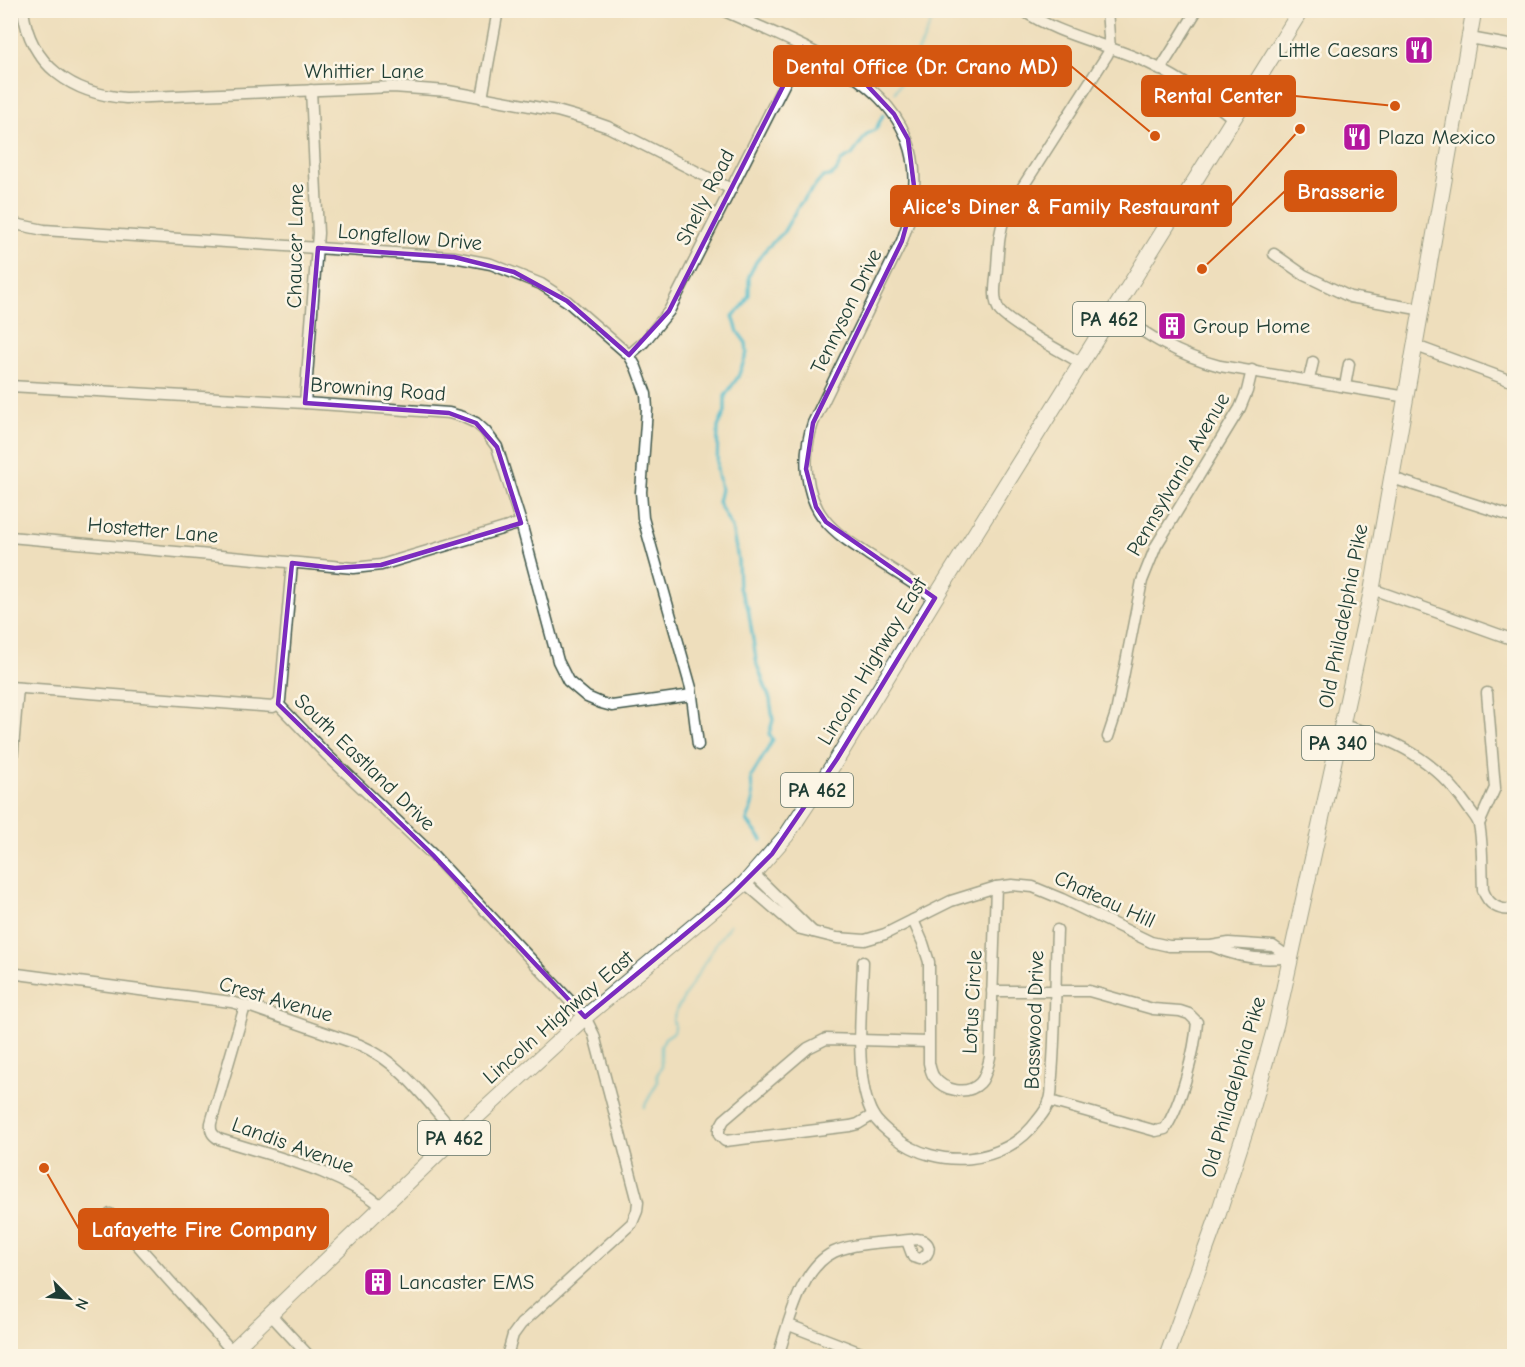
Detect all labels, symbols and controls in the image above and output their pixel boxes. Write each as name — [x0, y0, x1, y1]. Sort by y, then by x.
restaurant icon: Little Caesars — [1403, 34, 1435, 66]
place label: Little Caesars — [1278, 38, 1398, 62]
callout: Dental Office (Dr. Crano MD) — [774, 46, 1071, 86]
text: Dental Office (Dr. Crano MD) — [786, 54, 1058, 80]
street label: Whittier Lane — [304, 59, 424, 83]
callout: Rental Center — [1142, 76, 1295, 116]
text: Rental Center — [1154, 83, 1283, 109]
restaurant icon: Plaza Mexico — [1341, 121, 1373, 153]
place label: Plaza Mexico — [1378, 125, 1496, 149]
street label: Shelly Road — [671, 145, 739, 249]
callout: Brasserie — [1285, 171, 1396, 211]
text: Brasserie — [1297, 179, 1385, 205]
street label: Chaucer Lane — [282, 183, 308, 309]
callout: Alice's Diner & Family Restaurant — [891, 186, 1231, 226]
text: Alice's Diner & Family Restaurant — [903, 194, 1220, 220]
street label: Longfellow Drive — [337, 219, 483, 255]
street label: Tennyson Drive — [805, 245, 887, 377]
road number: PA 462 — [1073, 302, 1145, 336]
building icon: Group Home — [1156, 310, 1188, 342]
place label: Group Home — [1193, 314, 1310, 338]
street label: Browning Road — [309, 372, 447, 406]
street label: Pennsylvania Avenue — [1121, 388, 1235, 560]
street label: Hostetter Lane — [87, 512, 219, 548]
street label: Old Philadelphia Pike — [1313, 522, 1373, 710]
street label: Lincoln Highway East — [812, 572, 932, 749]
street label: South Eastland Drive — [290, 689, 440, 835]
road number: PA 340 — [1302, 726, 1374, 760]
road number: PA 462 — [781, 773, 853, 807]
street label: Chateau Hill — [1051, 865, 1159, 933]
street label: Lincoln Highway East — [478, 945, 639, 1089]
street label: Lotus Circle — [957, 949, 987, 1055]
street label: Basswood Drive — [1020, 950, 1048, 1090]
street label: Crest Avenue — [216, 971, 336, 1027]
street label: Old Philadelphia Pike — [1196, 994, 1270, 1180]
street label: Landis Avenue — [229, 1112, 357, 1178]
road number: PA 462 — [418, 1121, 490, 1155]
callout: Lafayette Fire Company — [79, 1209, 328, 1249]
text: Lafayette Fire Company — [91, 1217, 317, 1243]
building icon: Lancaster EMS — [362, 1266, 394, 1298]
north arrow — [39, 1268, 99, 1328]
place label: Lancaster EMS — [399, 1270, 534, 1294]
text: N — [71, 1295, 92, 1312]

